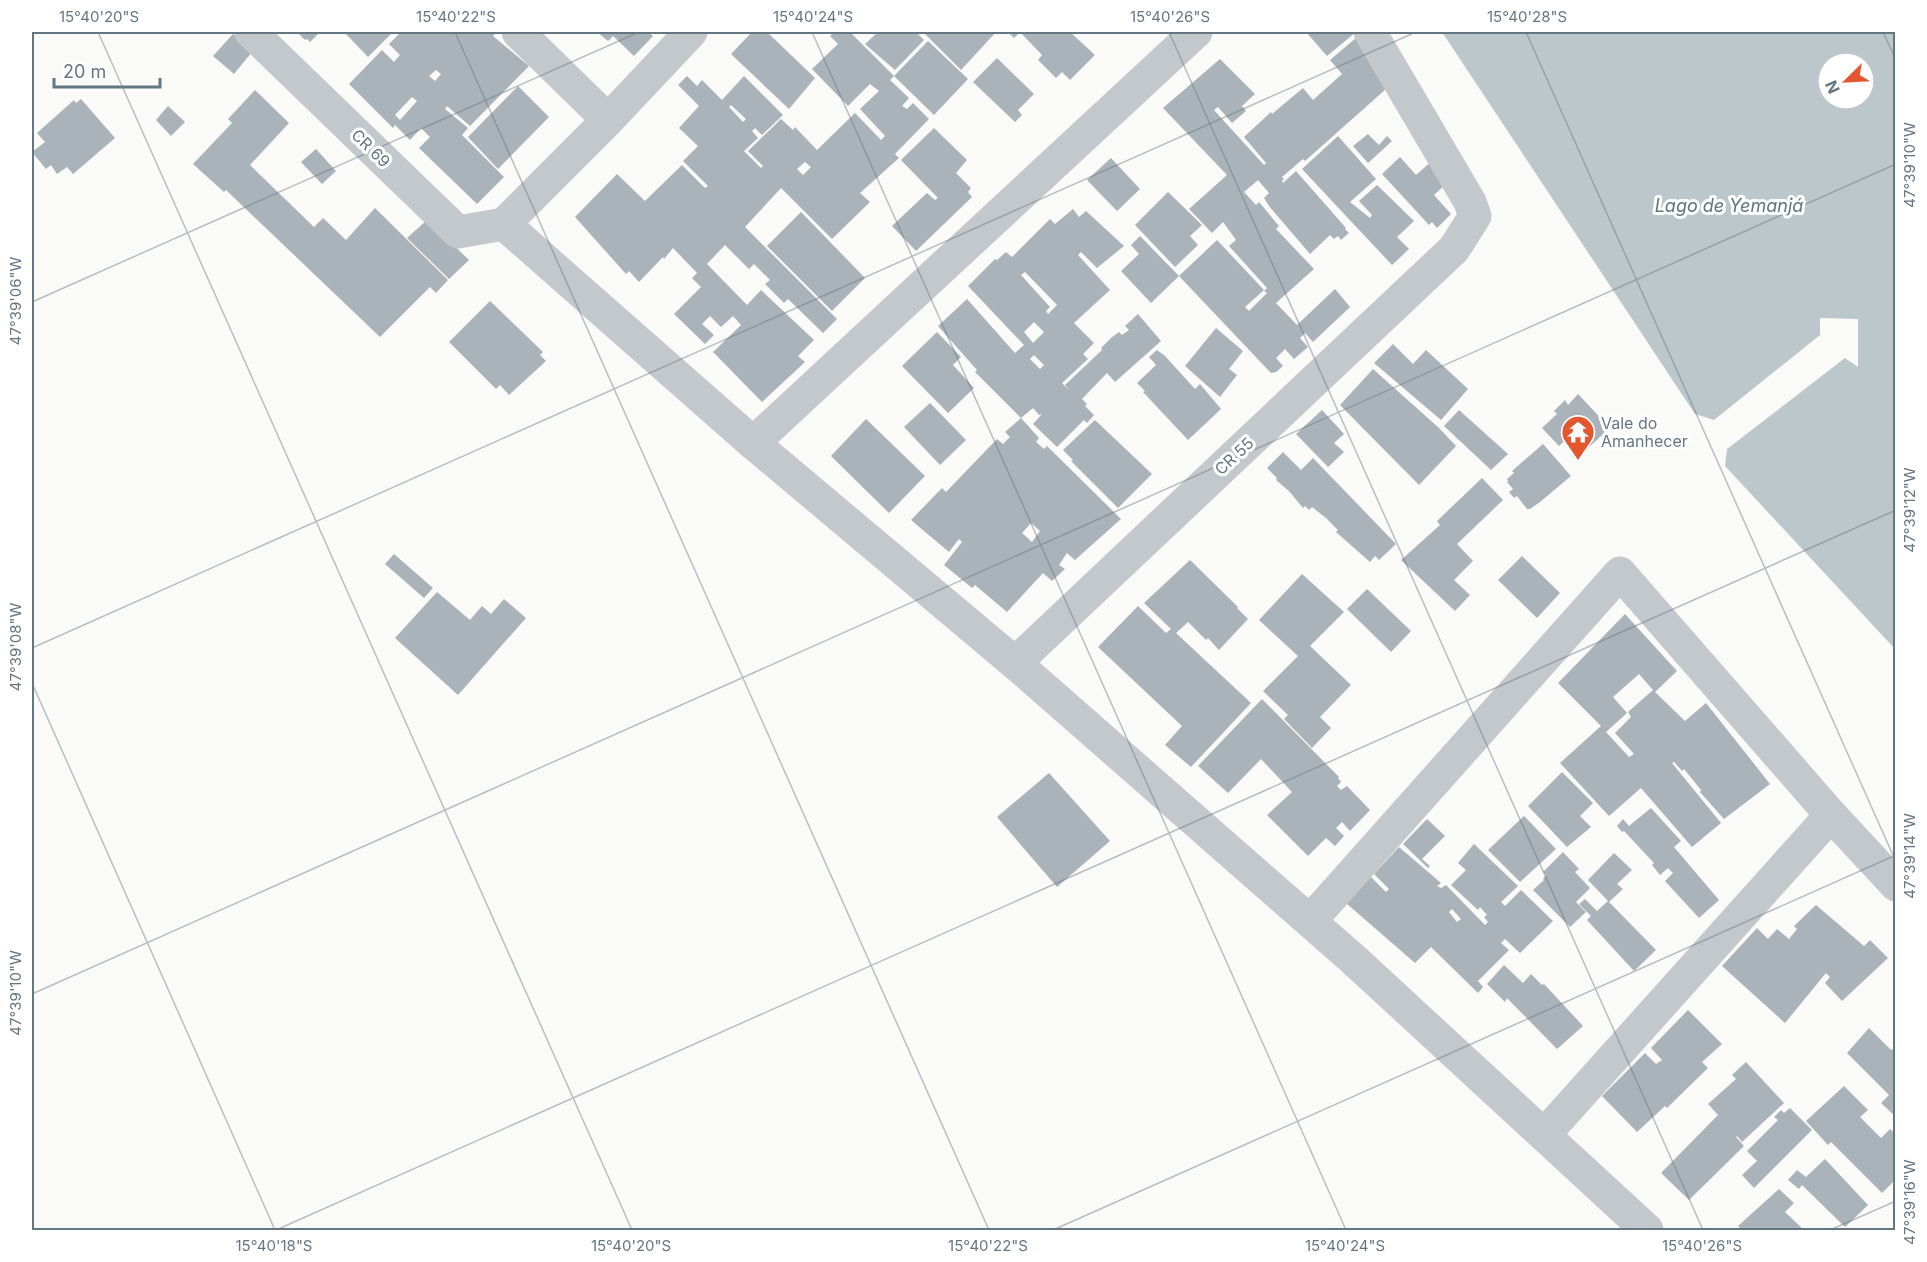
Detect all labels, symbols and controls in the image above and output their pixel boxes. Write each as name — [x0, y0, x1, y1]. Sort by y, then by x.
text: 15°40'20"S — [59, 7, 139, 26]
text: 15°40'22"S — [416, 7, 496, 26]
text: 15°40'24"S — [773, 7, 853, 26]
text: 15°40'26"S — [1130, 7, 1210, 26]
text: 15°40'28"S — [1487, 7, 1567, 26]
scale bar — [54, 51, 160, 89]
north arrow — [1816, 51, 1876, 111]
text: 20 m — [63, 61, 106, 82]
text: N — [1821, 77, 1844, 97]
text: 47°39'10"W — [1900, 122, 1919, 208]
street label: CR 69 — [347, 125, 395, 171]
water label: Lago de Yemanjá — [1655, 195, 1803, 216]
text: 47°39'06"W — [6, 256, 25, 345]
place label: Vale do Amanhecer — [1601, 413, 1688, 451]
temple icon: Vale do Amanhecer — [1560, 414, 1596, 461]
street label: CR 55 — [1210, 433, 1258, 479]
text: 47°39'12"W — [1900, 467, 1919, 553]
text: 47°39'08"W — [6, 602, 25, 691]
text: 47°39'14"W — [1900, 813, 1919, 899]
text: 47°39'10"W — [6, 950, 25, 1036]
text: 47°39'16"W — [1900, 1159, 1919, 1245]
text: 15°40'18"S — [235, 1236, 313, 1255]
text: 15°40'20"S — [591, 1236, 671, 1255]
text: 15°40'22"S — [948, 1236, 1028, 1255]
text: 15°40'24"S — [1305, 1236, 1385, 1255]
text: 15°40'26"S — [1662, 1236, 1742, 1255]

